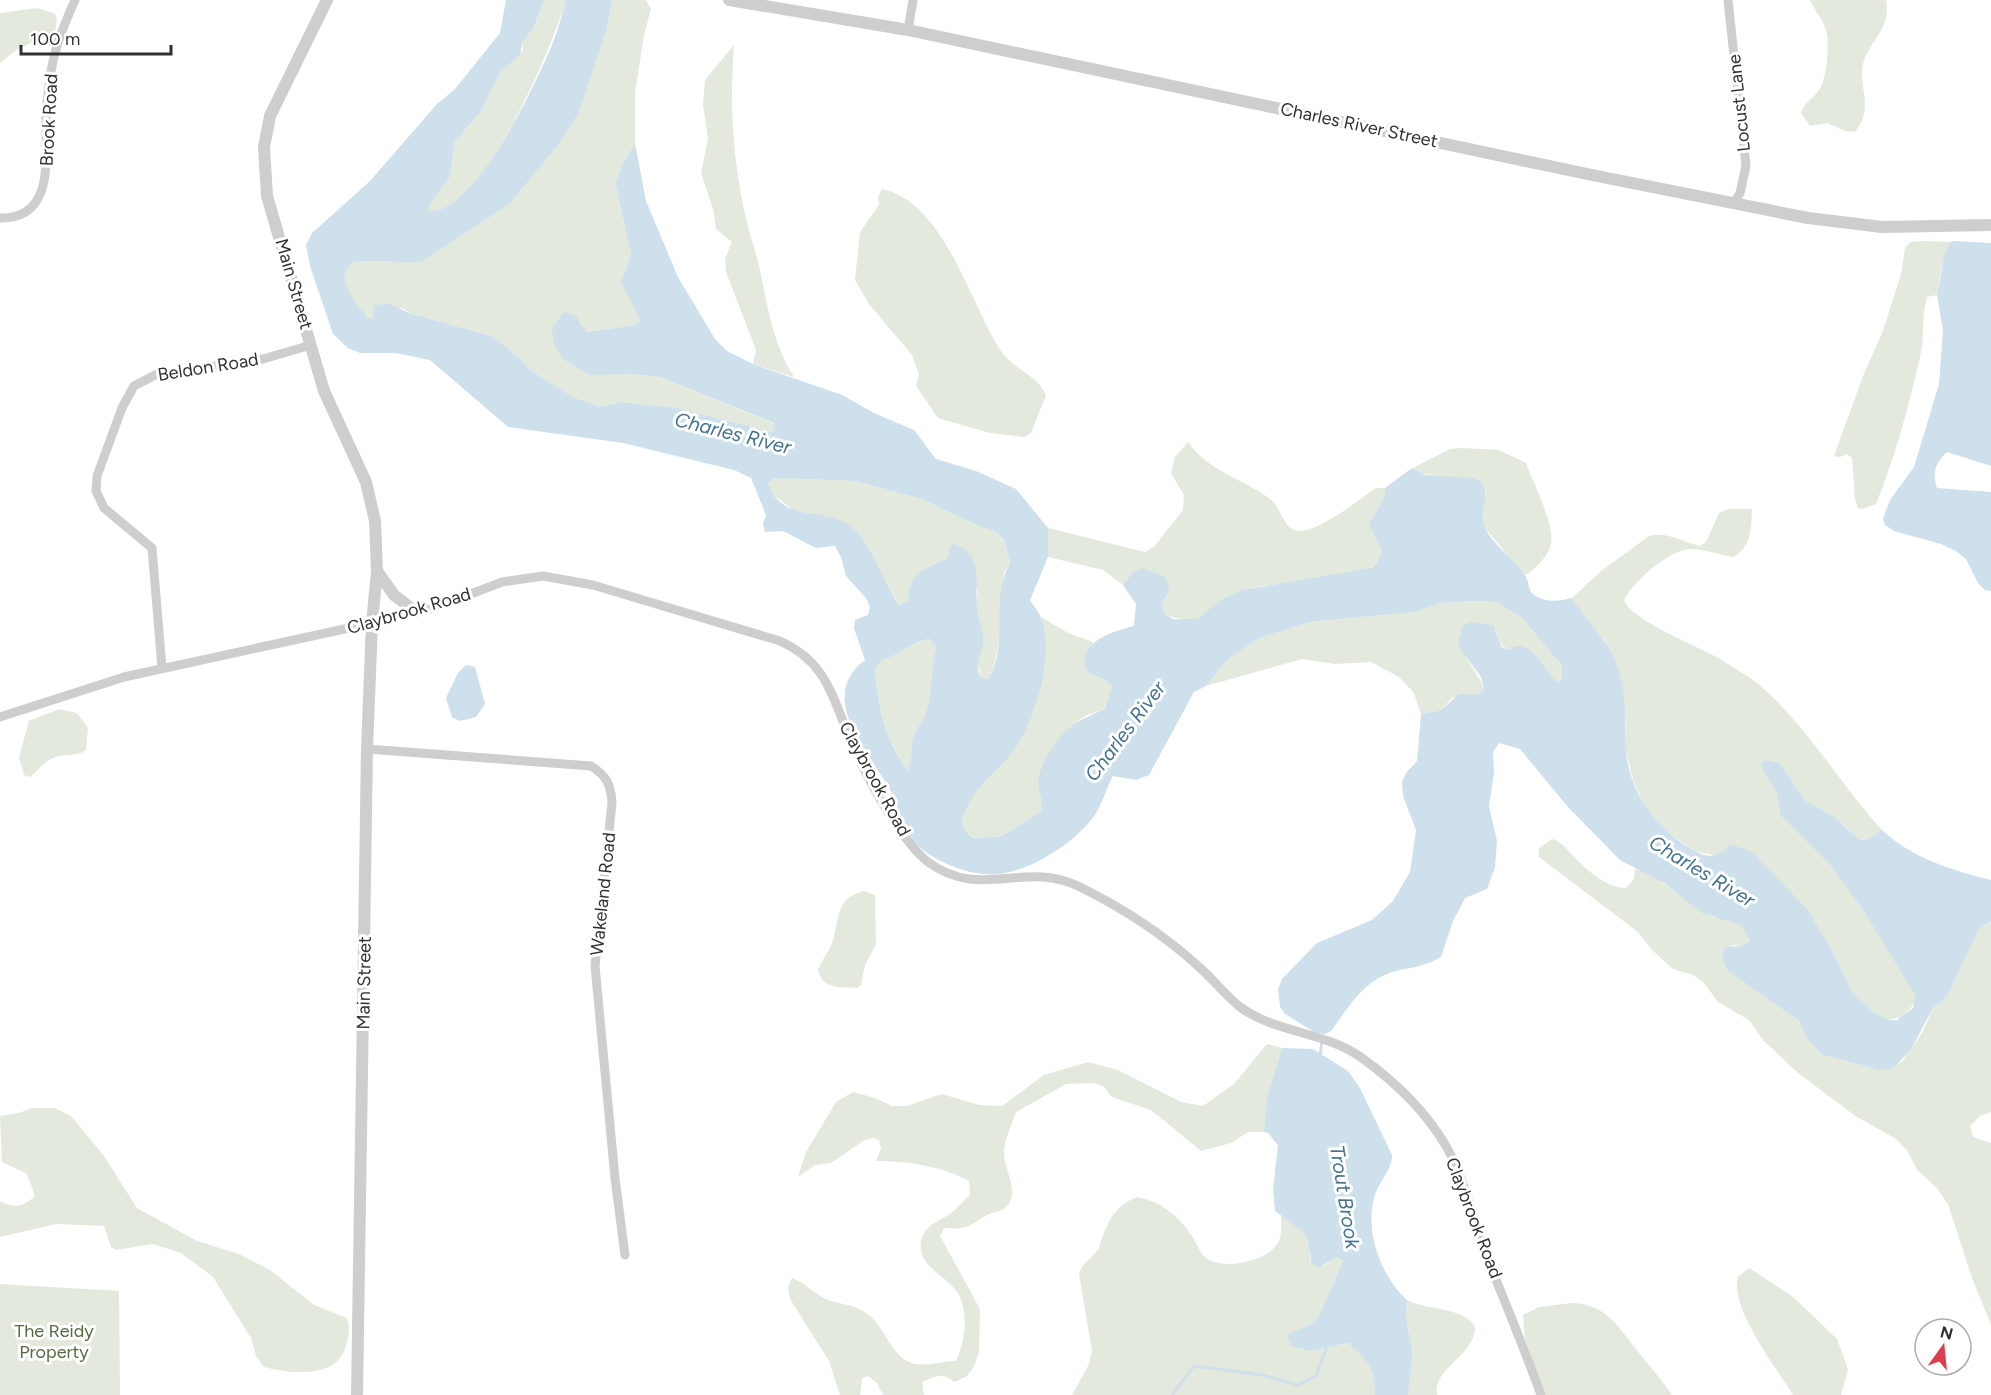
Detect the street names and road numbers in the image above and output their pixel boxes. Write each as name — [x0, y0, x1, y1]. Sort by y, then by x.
street label: Locust Lane — [1723, 53, 1755, 153]
street label: Brook Road — [36, 73, 62, 167]
street label: Charles River Street — [1278, 98, 1440, 152]
street label: Main Street — [271, 236, 318, 332]
street label: Beldon Road — [156, 348, 260, 386]
street label: Claybrook Road — [345, 583, 473, 639]
street label: Claybrook Road — [834, 718, 916, 840]
street label: Wakeland Road — [586, 831, 620, 957]
street label: Main Street — [352, 936, 376, 1030]
street label: Claybrook Road — [1441, 1155, 1507, 1281]

